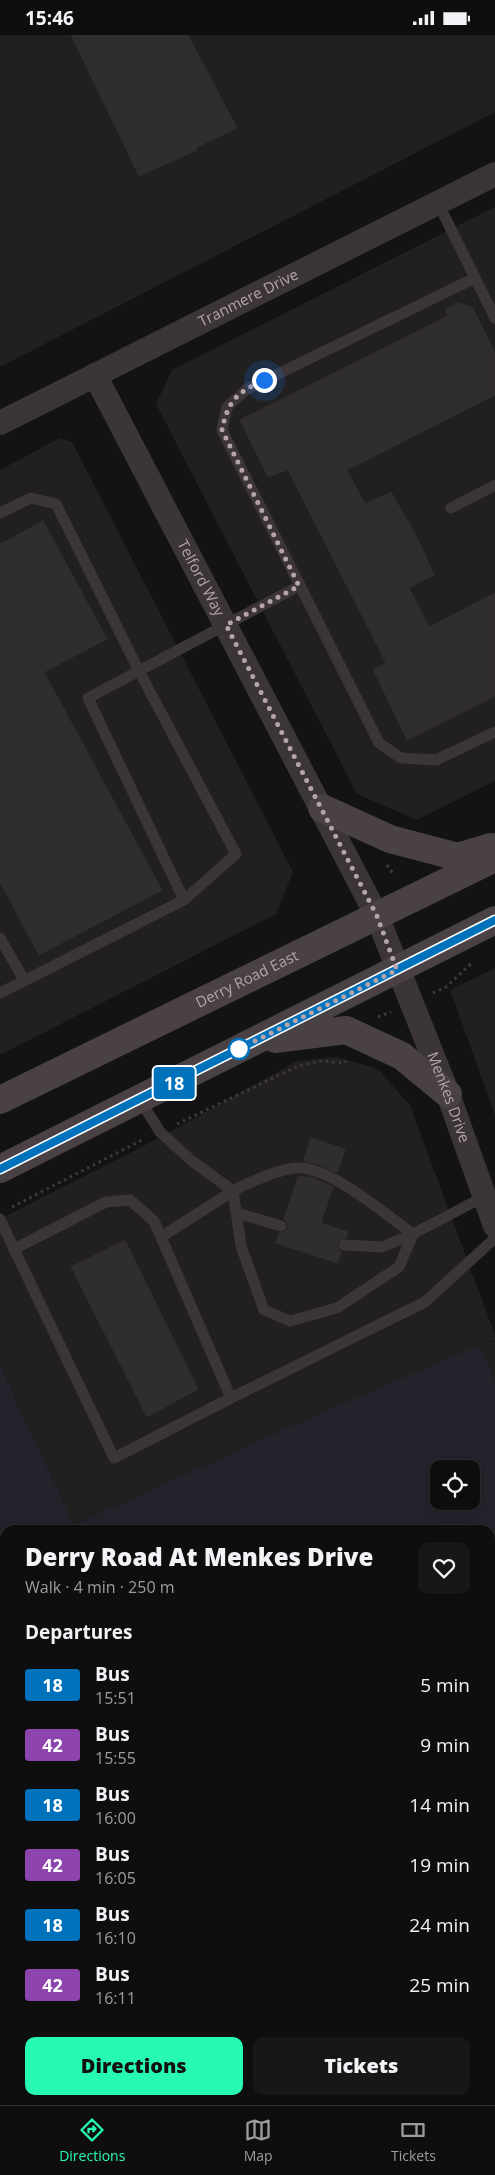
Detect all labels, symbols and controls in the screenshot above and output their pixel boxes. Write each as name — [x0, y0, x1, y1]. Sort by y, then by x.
text: 15:46 — [25, 5, 74, 31]
street label: Tranmere Drive — [194, 264, 301, 331]
your location — [252, 368, 277, 393]
street label: Telford Way — [174, 536, 230, 620]
street label: Derry Road East — [192, 945, 301, 1012]
unlabelled marker — [228, 1038, 250, 1060]
street label: Menkes Drive — [423, 1049, 475, 1145]
line badge: 18 — [152, 1067, 196, 1099]
text: 18 — [164, 1071, 184, 1095]
map controls — [430, 1460, 480, 1510]
button: locate — [430, 1460, 480, 1510]
text: Derry Road At Menkes Drive — [25, 1540, 373, 1573]
button: heart — [418, 1542, 470, 1594]
text: Walk · 4 min · 250 m — [25, 1576, 175, 1598]
text: Departures — [25, 1619, 132, 1645]
text: Bus — [95, 1661, 130, 1687]
text: 5 min — [420, 1672, 470, 1698]
text: 18 — [42, 1673, 63, 1697]
text: 15:51 — [95, 1687, 136, 1709]
text: Bus — [95, 1721, 130, 1747]
text: 9 min — [420, 1732, 470, 1758]
text: 42 — [42, 1733, 63, 1757]
text: 15:55 — [95, 1747, 136, 1769]
text: Bus — [95, 1781, 130, 1807]
text: 14 min — [409, 1792, 470, 1818]
text: 18 — [42, 1793, 63, 1817]
text: 16:00 — [95, 1807, 136, 1829]
text: Bus — [95, 1841, 130, 1867]
text: 19 min — [409, 1852, 470, 1878]
text: 42 — [42, 1853, 63, 1877]
text: 16:05 — [95, 1867, 136, 1889]
text: Bus — [95, 1901, 130, 1927]
text: 24 min — [409, 1912, 470, 1938]
text: 18 — [42, 1913, 63, 1937]
text: 16:10 — [95, 1927, 136, 1949]
text: Bus — [95, 1961, 130, 1987]
text: 25 min — [409, 1972, 470, 1998]
text: 42 — [42, 1973, 63, 1997]
text: 16:11 — [95, 1987, 136, 2009]
button: Directions — [25, 2037, 243, 2095]
button: Tickets — [253, 2037, 470, 2095]
tab: Directions — [59, 2116, 125, 2165]
tab: Map — [244, 2116, 273, 2165]
tab: Tickets — [391, 2116, 436, 2165]

